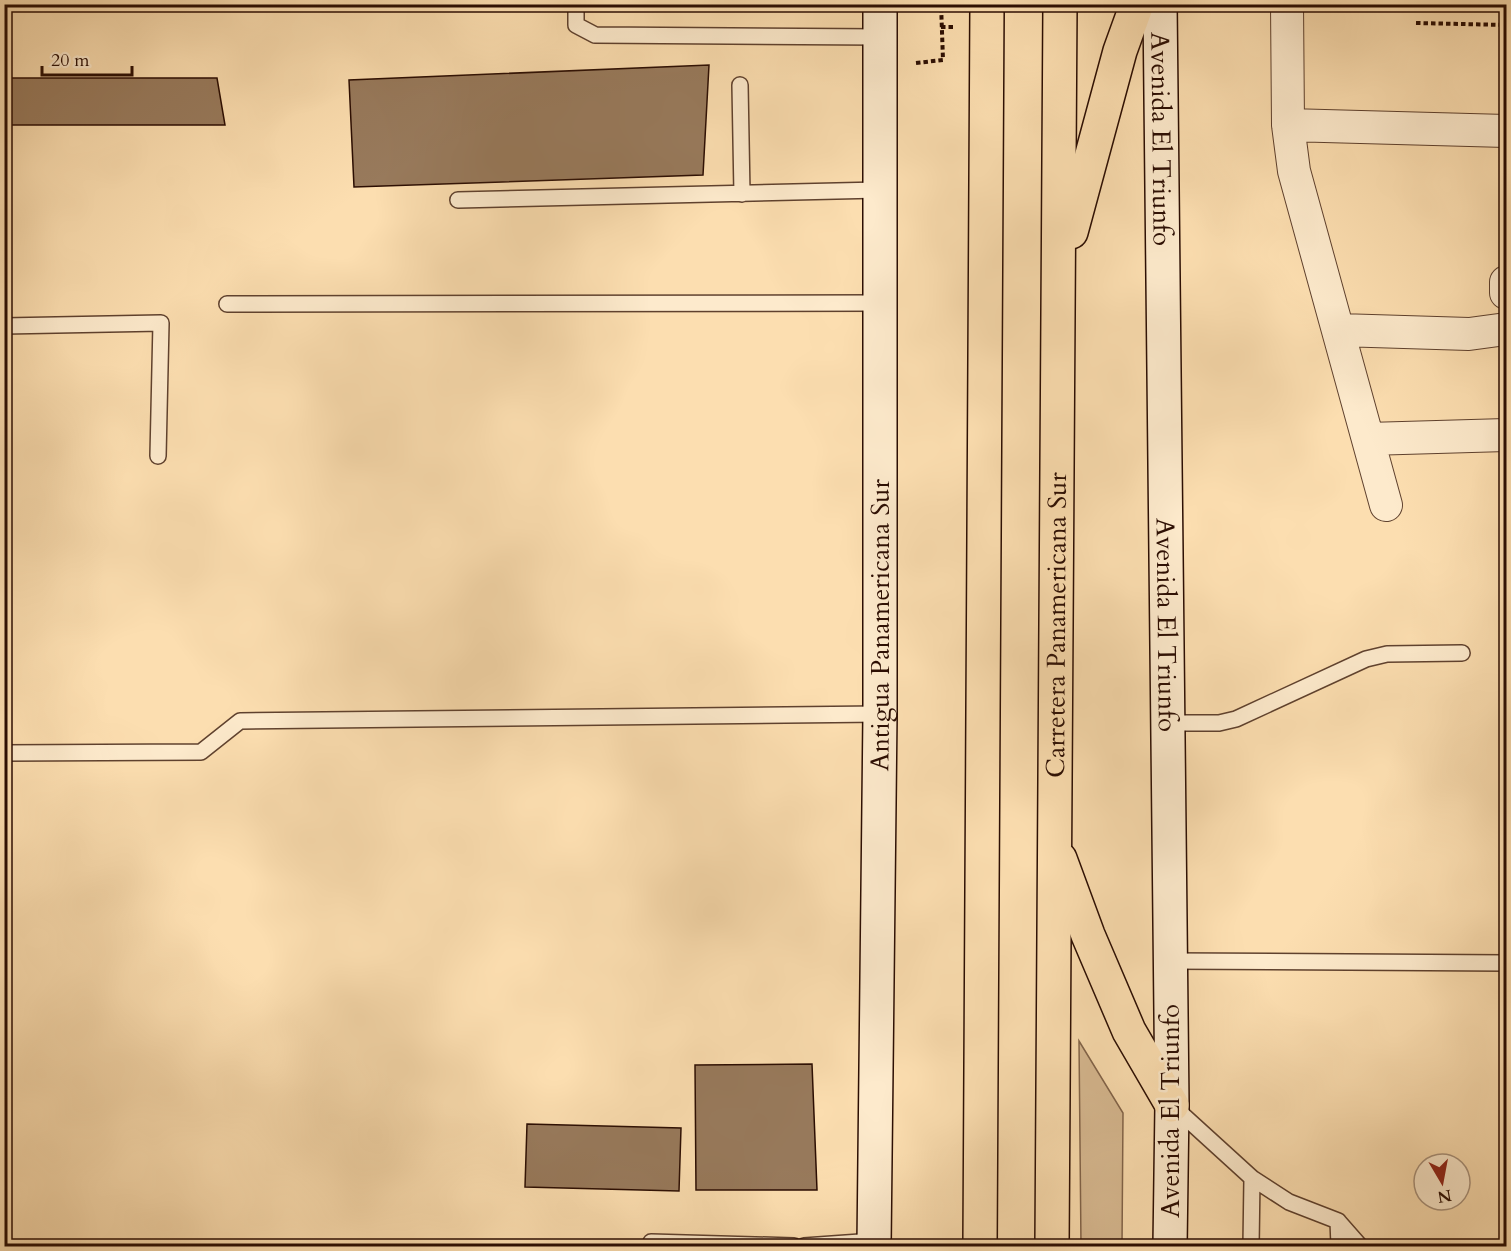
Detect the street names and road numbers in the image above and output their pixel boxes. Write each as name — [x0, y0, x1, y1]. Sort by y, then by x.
street label: Avenida El Triunfo — [1143, 32, 1180, 246]
street label: Carretera Panamericana Sur — [1038, 471, 1074, 778]
street label: Antigua Panamericana Sur — [862, 478, 898, 771]
street label: Avenida El Triunfo — [1148, 518, 1185, 732]
street label: Avenida El Triunfo — [1153, 1004, 1188, 1218]

